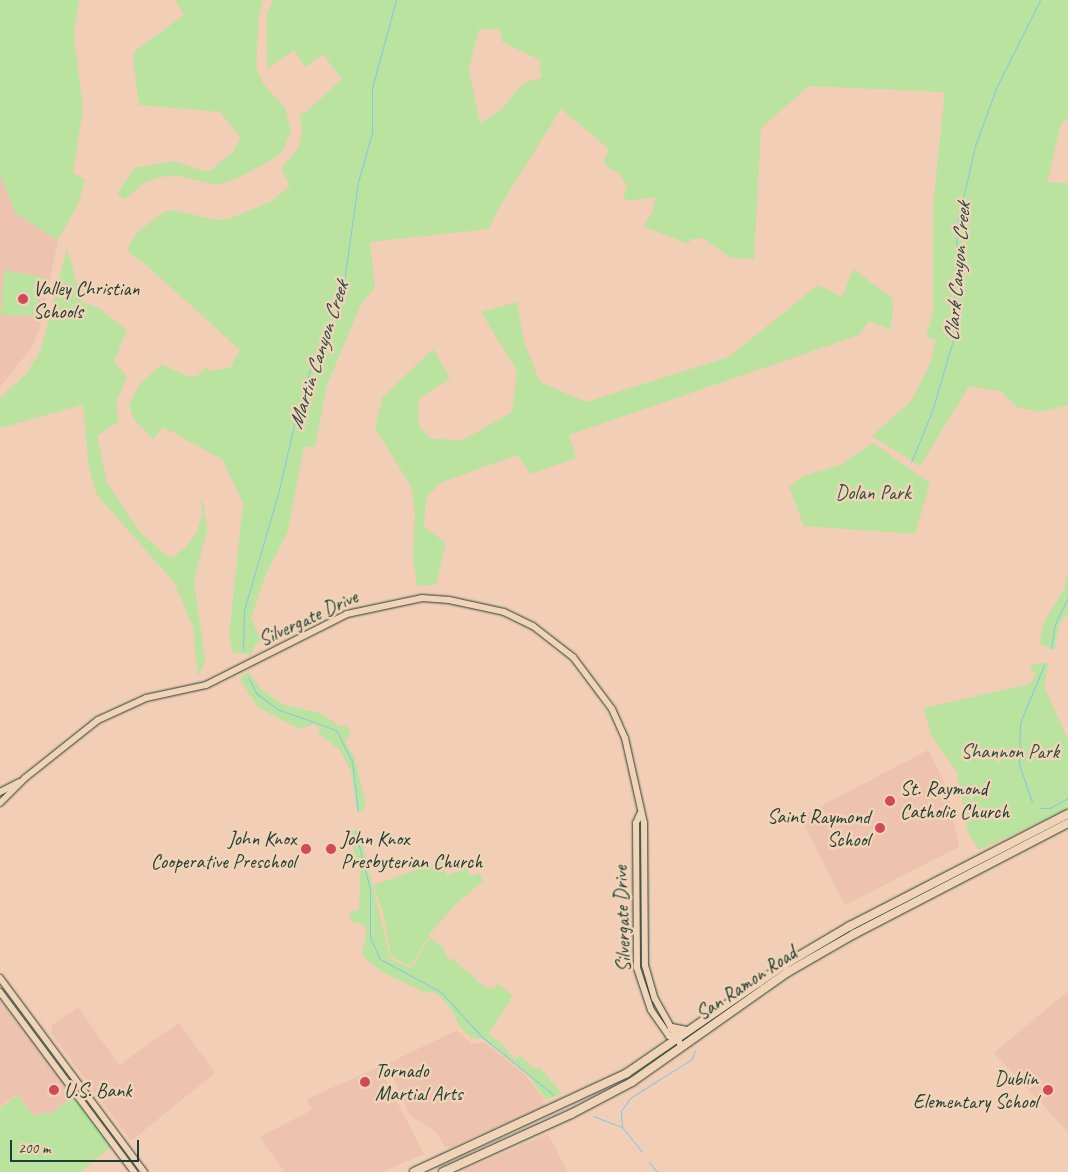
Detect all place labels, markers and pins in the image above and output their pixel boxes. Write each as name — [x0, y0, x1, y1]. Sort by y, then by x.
place label: Valley Christian Schools — [33, 276, 139, 323]
marker: Valley Christian Schools — [17, 293, 29, 305]
place label: St. Raymond Catholic Church — [900, 777, 1010, 824]
marker: St. Raymond Catholic Church — [884, 795, 896, 807]
place label: Saint Raymond School — [766, 804, 870, 851]
marker: Saint Raymond School — [874, 822, 886, 834]
place label: John Knox Cooperative Preschool — [150, 826, 296, 873]
place label: John Knox Presbyterian Church — [341, 826, 483, 873]
marker: John Knox Cooperative Preschool — [300, 843, 312, 855]
marker: John Knox Presbyterian Church — [325, 843, 337, 855]
place label: Tornado Martial Arts — [375, 1058, 463, 1105]
place label: Dublin Elementary School — [913, 1066, 1038, 1113]
marker: Tornado Martial Arts — [359, 1076, 371, 1088]
place label: U.S. Bank — [64, 1078, 132, 1102]
marker: U.S. Bank — [48, 1084, 60, 1096]
marker: Dublin Elementary School — [1042, 1084, 1054, 1096]

